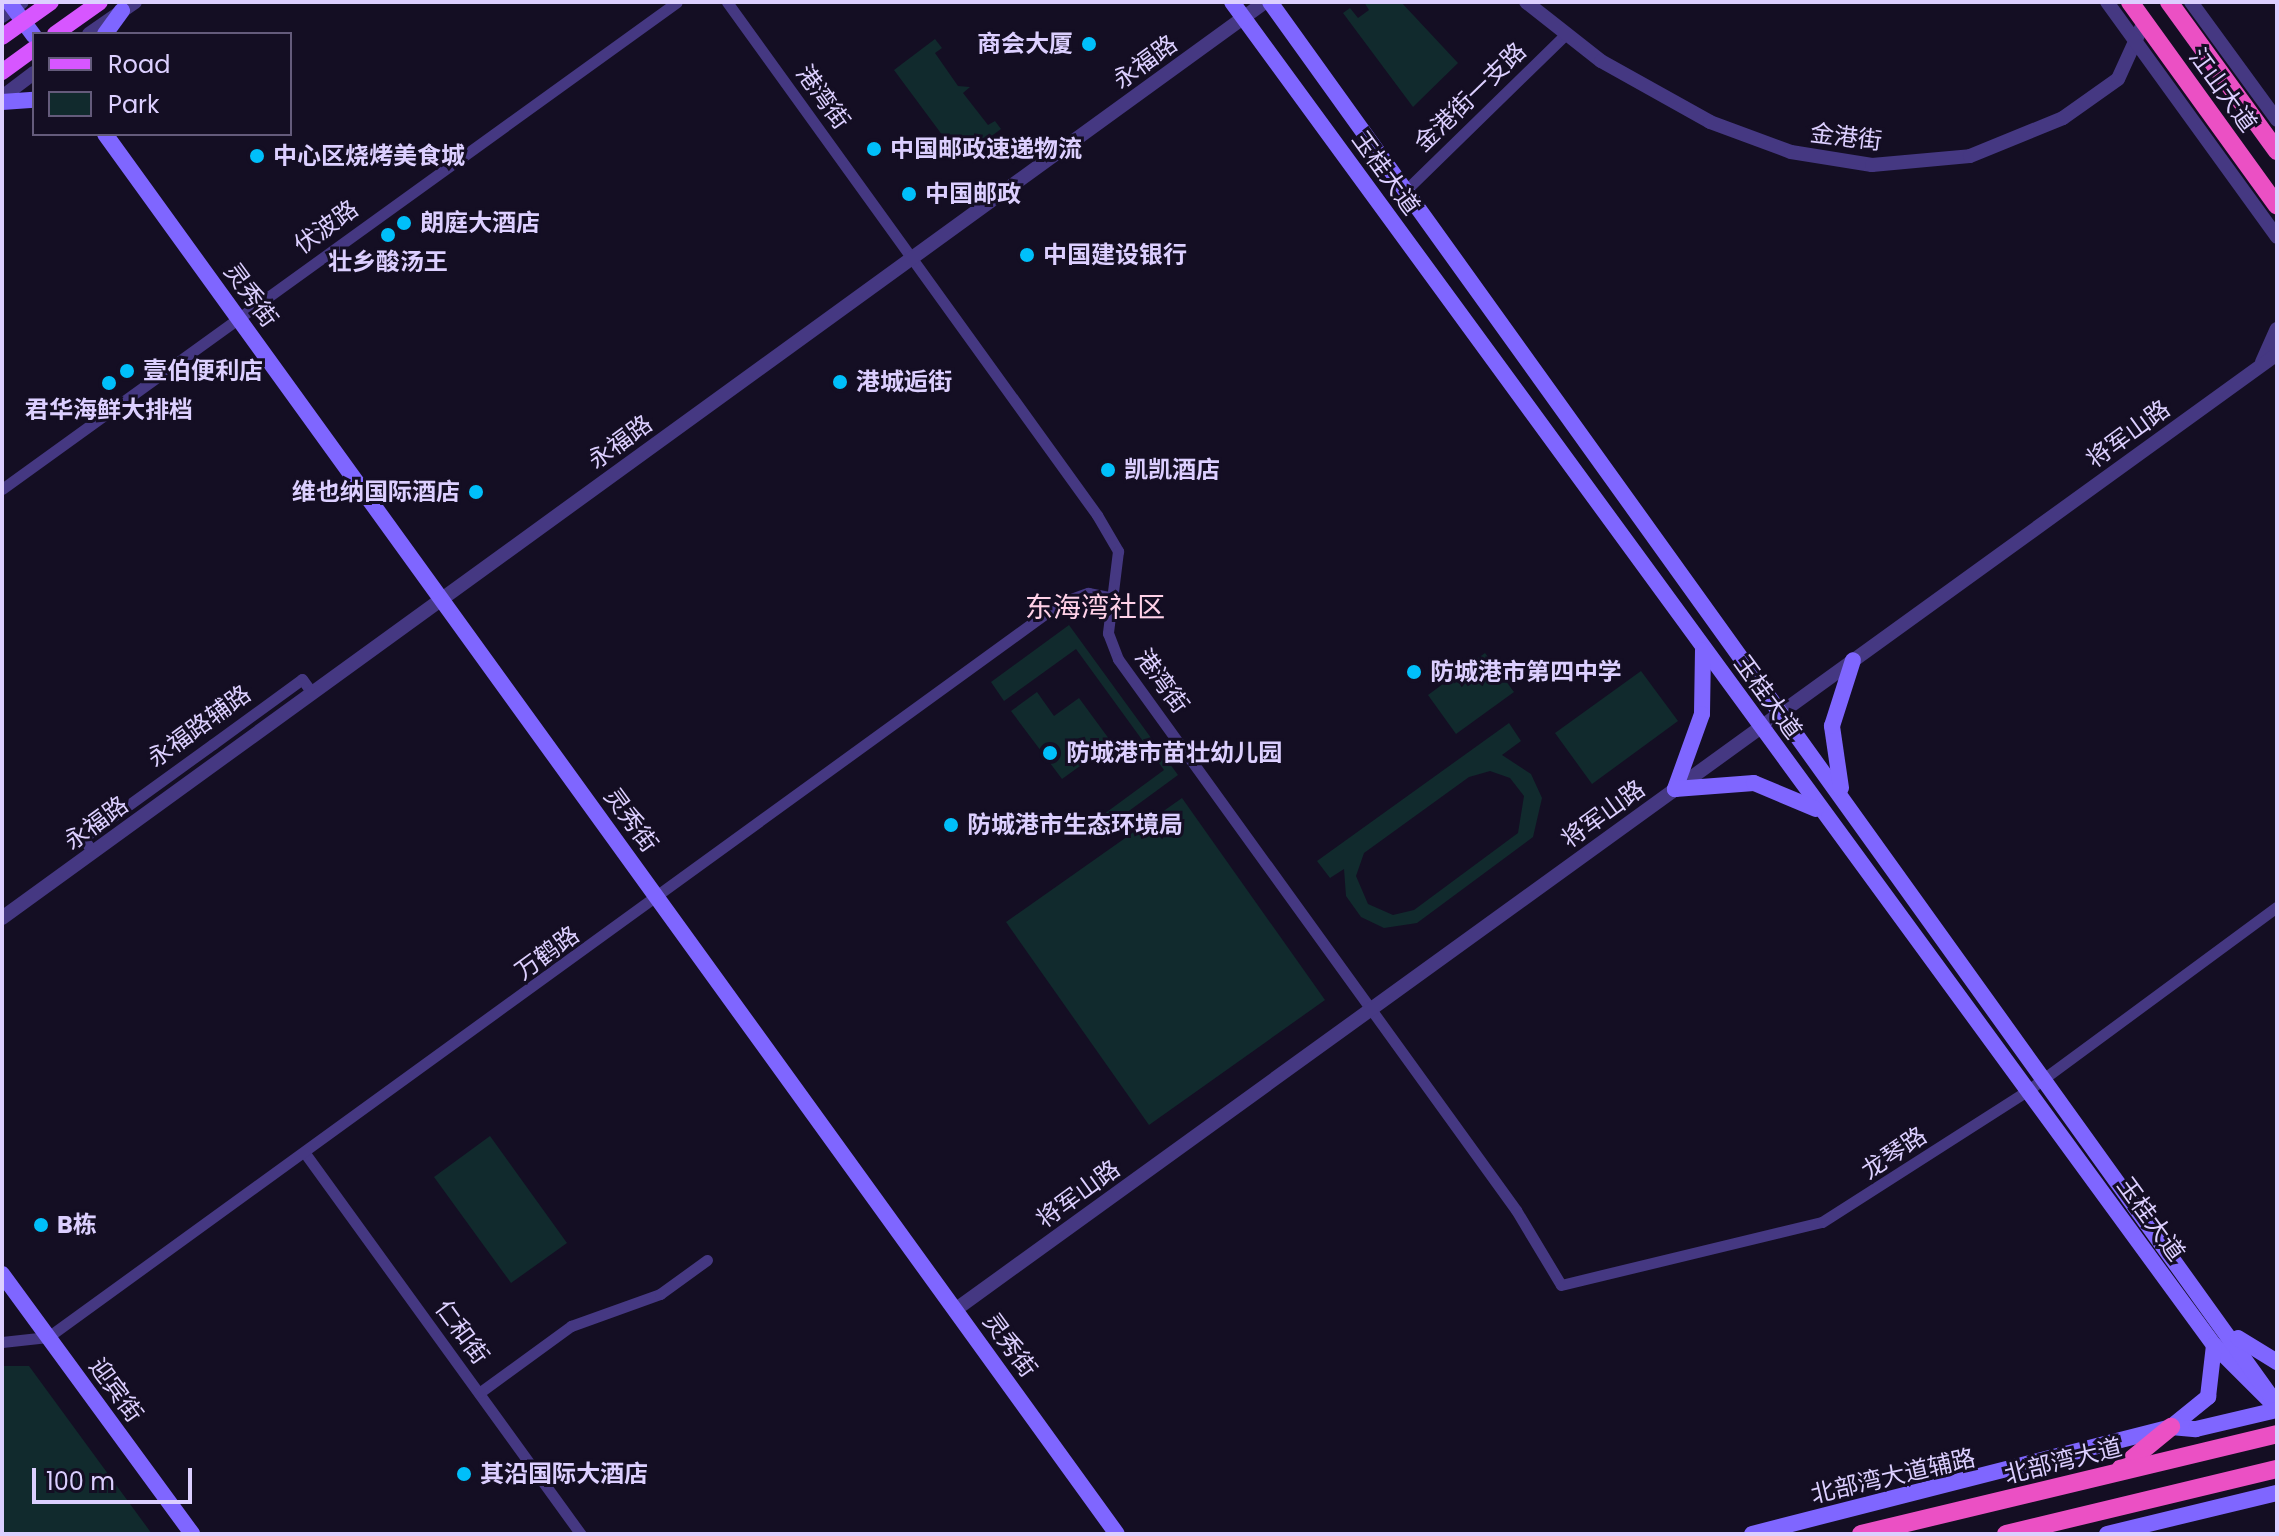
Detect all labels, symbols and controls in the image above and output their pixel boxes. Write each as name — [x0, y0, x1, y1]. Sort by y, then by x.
street label: 永福路 — [1107, 29, 1183, 95]
place label: 商会大厦 — [977, 30, 1073, 58]
legend — [32, 32, 292, 136]
marker: 商会大厦 — [1080, 35, 1098, 53]
street label: 金港街一支路 — [1408, 37, 1532, 157]
street label: 江山大道 — [2183, 43, 2263, 137]
text: Road — [108, 48, 170, 81]
street label: 港湾街 — [790, 59, 856, 135]
text: Park — [108, 88, 159, 121]
street label: 金港街 — [1809, 118, 1883, 156]
street label: 玉桂大道 — [1346, 126, 1426, 220]
place label: 中国邮政速递物流 — [890, 135, 1082, 163]
marker: 中国邮政速递物流 — [865, 140, 883, 158]
place label: 中心区烧烤美食城 — [273, 142, 465, 170]
marker: 中心区烧烤美食城 — [248, 147, 266, 165]
place label: 中国邮政 — [925, 180, 1021, 208]
marker: 中国邮政 — [900, 185, 918, 203]
street label: 伏波路 — [288, 194, 364, 260]
place label: 朗庭大酒店 — [420, 209, 540, 237]
marker: 朗庭大酒店 — [395, 214, 413, 232]
marker: 壮乡酸汤王 — [379, 226, 397, 244]
place label: 中国建设银行 — [1043, 241, 1187, 269]
marker: 中国建设银行 — [1018, 246, 1036, 264]
place label: 壮乡酸汤王 — [328, 248, 448, 276]
street label: 灵秀街 — [218, 257, 284, 333]
place label: 壹伯便利店 — [143, 357, 263, 385]
marker: 壹伯便利店 — [118, 362, 136, 380]
place label: 港城逅街 — [856, 368, 952, 396]
marker: 港城逅街 — [831, 373, 849, 391]
marker: 君华海鲜大排档 — [100, 374, 118, 392]
street label: 将军山路 — [2081, 394, 2175, 474]
place label: 君华海鲜大排档 — [25, 396, 193, 424]
street label: 永福路 — [582, 409, 658, 475]
place label: 凯凯酒店 — [1124, 456, 1220, 484]
marker: 凯凯酒店 — [1099, 461, 1117, 479]
place label: 维也纳国际酒店 — [292, 478, 460, 506]
marker: 维也纳国际酒店 — [467, 483, 485, 501]
district label: 东海湾社区 — [1025, 591, 1165, 625]
street label: 港湾街 — [1129, 643, 1195, 719]
street label: 玉桂大道 — [1728, 650, 1808, 744]
place label: 防城港市第四中学 — [1430, 658, 1622, 686]
marker: 防城港市第四中学 — [1405, 663, 1423, 681]
street label: 永福路辅路 — [142, 679, 256, 773]
place label: 防城港市苗壮幼儿园 — [1066, 739, 1282, 767]
marker: 防城港市苗壮幼儿园 — [1041, 744, 1059, 762]
street label: 将军山路 — [1556, 774, 1650, 854]
street label: 灵秀街 — [598, 782, 664, 858]
street label: 永福路 — [58, 790, 134, 856]
place label: 防城港市生态环境局 — [967, 811, 1183, 839]
marker: 防城港市生态环境局 — [942, 816, 960, 834]
street label: 万鹤路 — [509, 920, 585, 986]
street label: 龙琴路 — [1856, 1121, 1932, 1185]
street label: 将军山路 — [1031, 1154, 1125, 1234]
street label: 玉桂大道 — [2111, 1172, 2191, 1266]
place label: B栋 — [57, 1211, 97, 1239]
marker: B栋 — [32, 1216, 50, 1234]
street label: 仁和街 — [429, 1294, 495, 1370]
street label: 灵秀街 — [977, 1307, 1043, 1383]
street label: 迎宾街 — [83, 1352, 149, 1428]
street label: 北部湾大道 — [2001, 1433, 2125, 1489]
street label: 北部湾大道辅路 — [1808, 1443, 1978, 1509]
scale bar — [36, 1452, 196, 1502]
place label: 其沿国际大酒店 — [480, 1460, 648, 1488]
text: 100 m — [46, 1465, 115, 1498]
marker: 其沿国际大酒店 — [455, 1465, 473, 1483]

